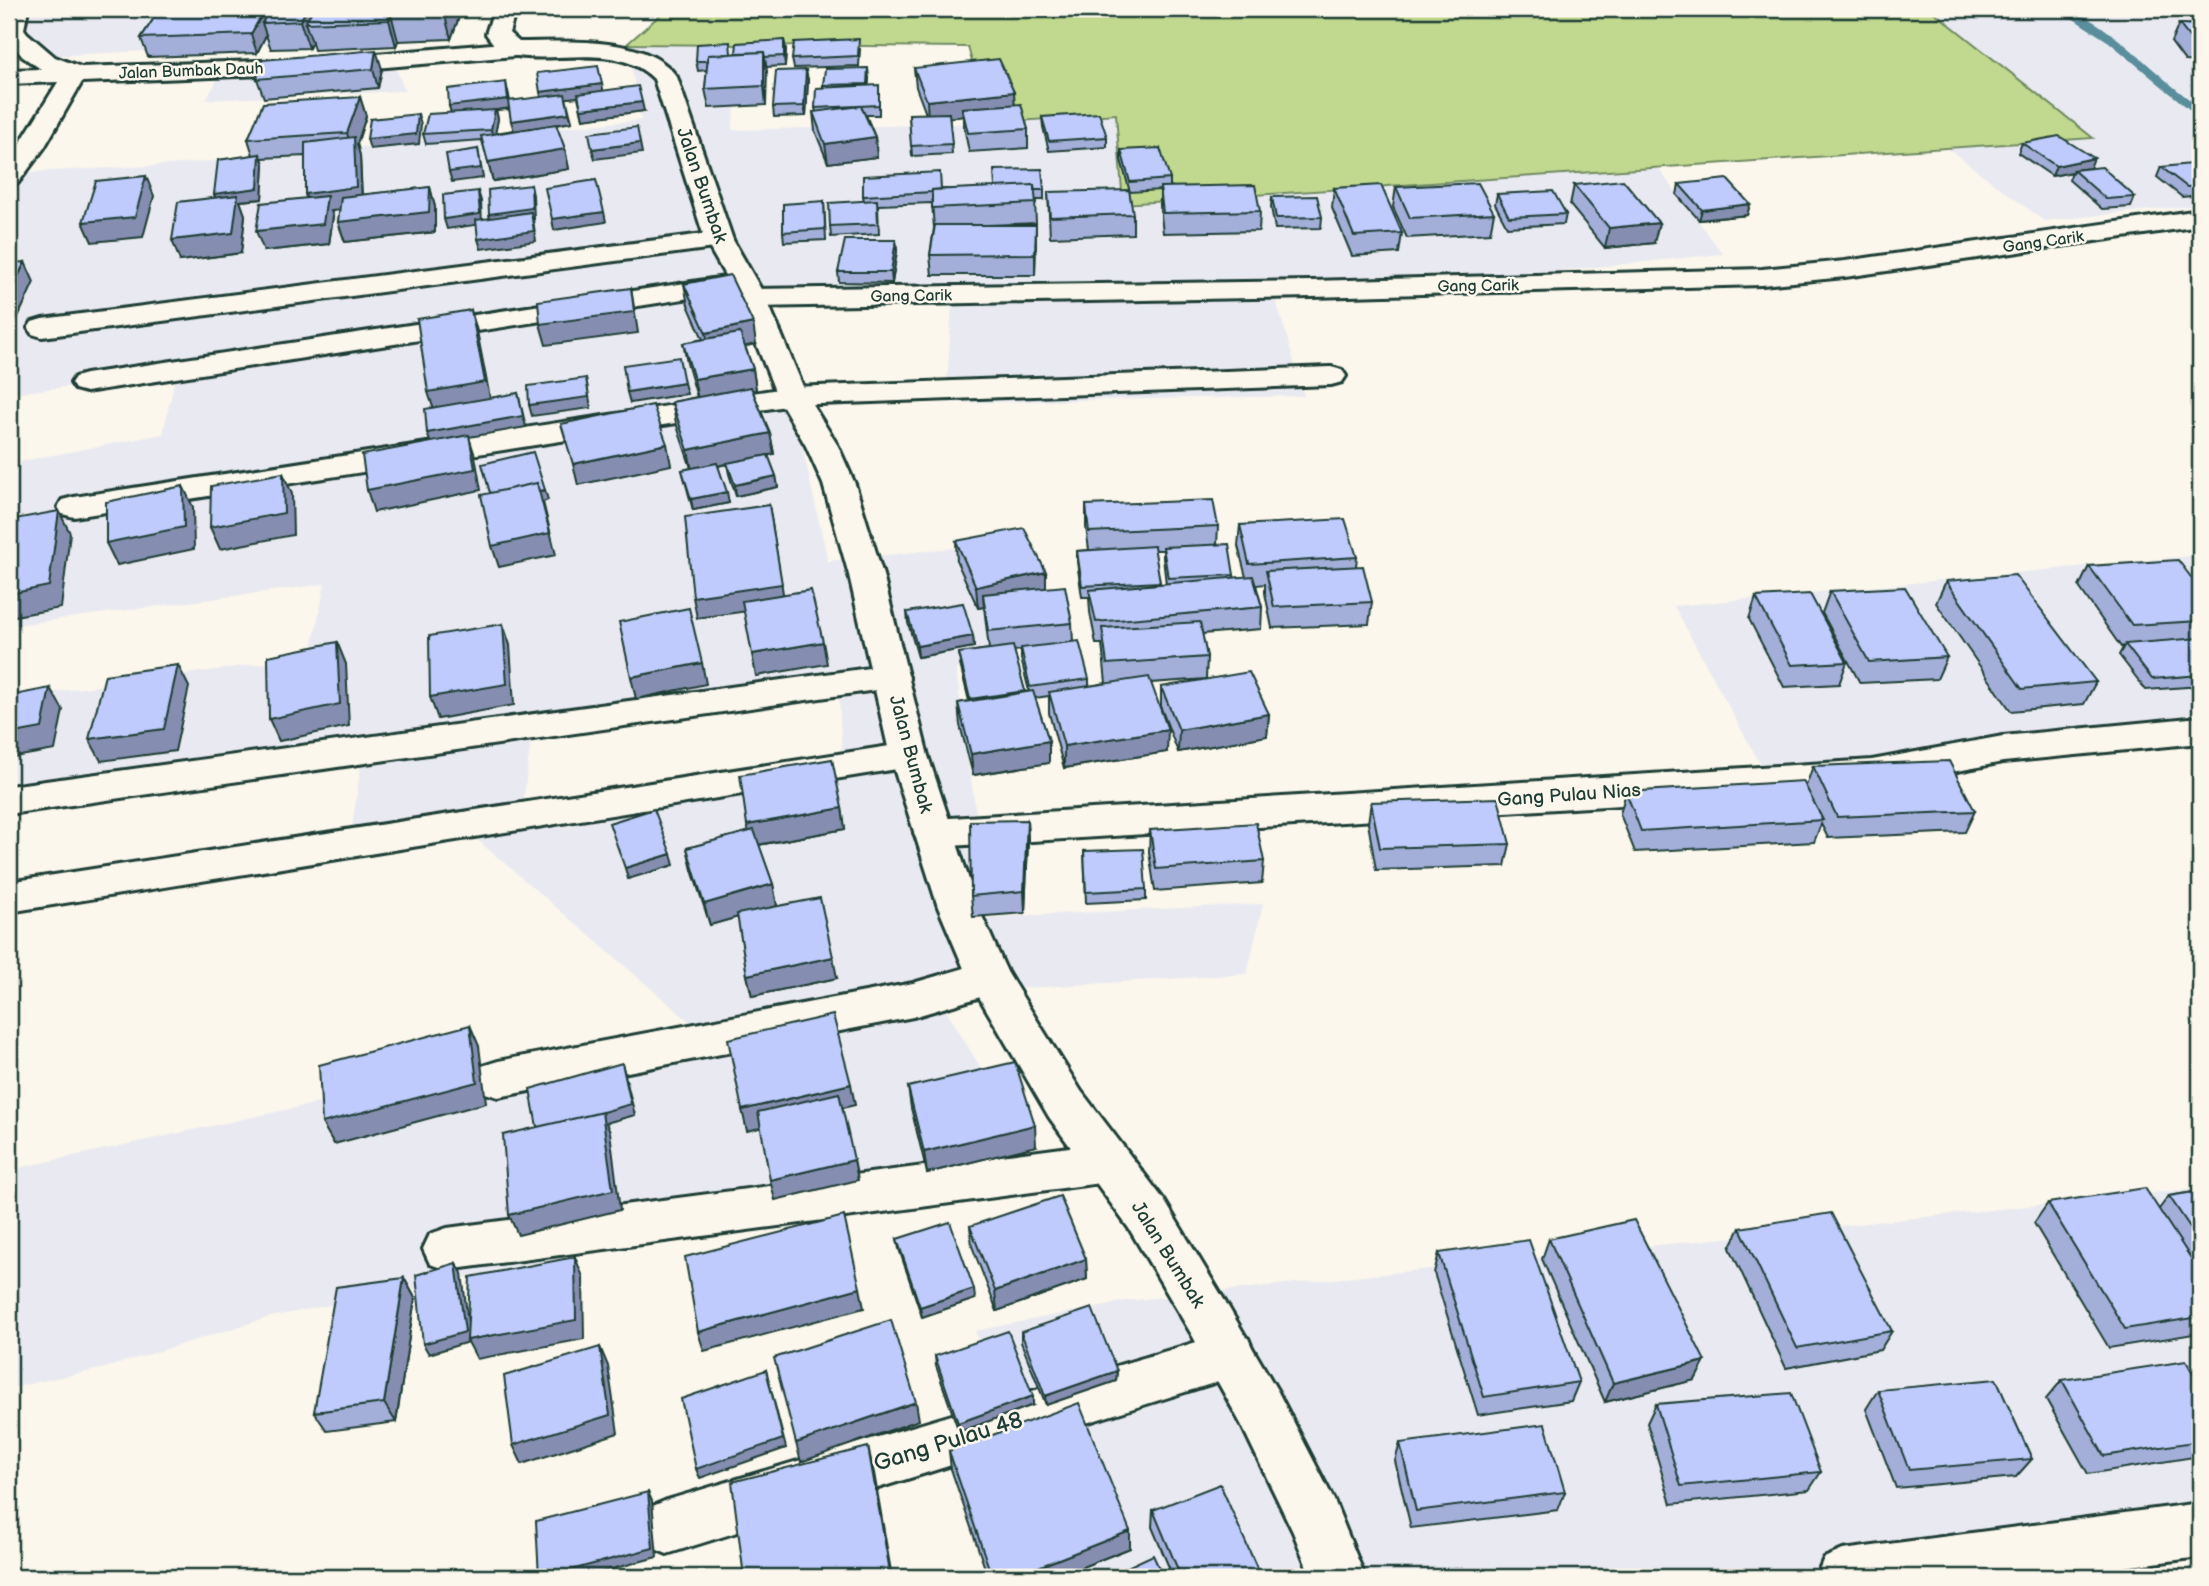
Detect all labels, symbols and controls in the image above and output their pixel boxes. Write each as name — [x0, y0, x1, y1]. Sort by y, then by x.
street label: Jalan Bumbak Dauh — [118, 59, 264, 84]
street label: Jalan Bumbak — [671, 124, 732, 247]
street label: Gang Carik — [2002, 227, 2085, 258]
street label: Gang Carik — [1437, 276, 1519, 297]
street label: Gang Carik — [870, 286, 952, 307]
street label: Jalan Bumbak — [884, 693, 938, 817]
street label: Gang Pulau Nias — [1497, 779, 1642, 812]
street label: Jalan Bumbak — [1126, 1197, 1210, 1313]
street label: Gang Pulau 48 — [870, 1406, 1026, 1478]

